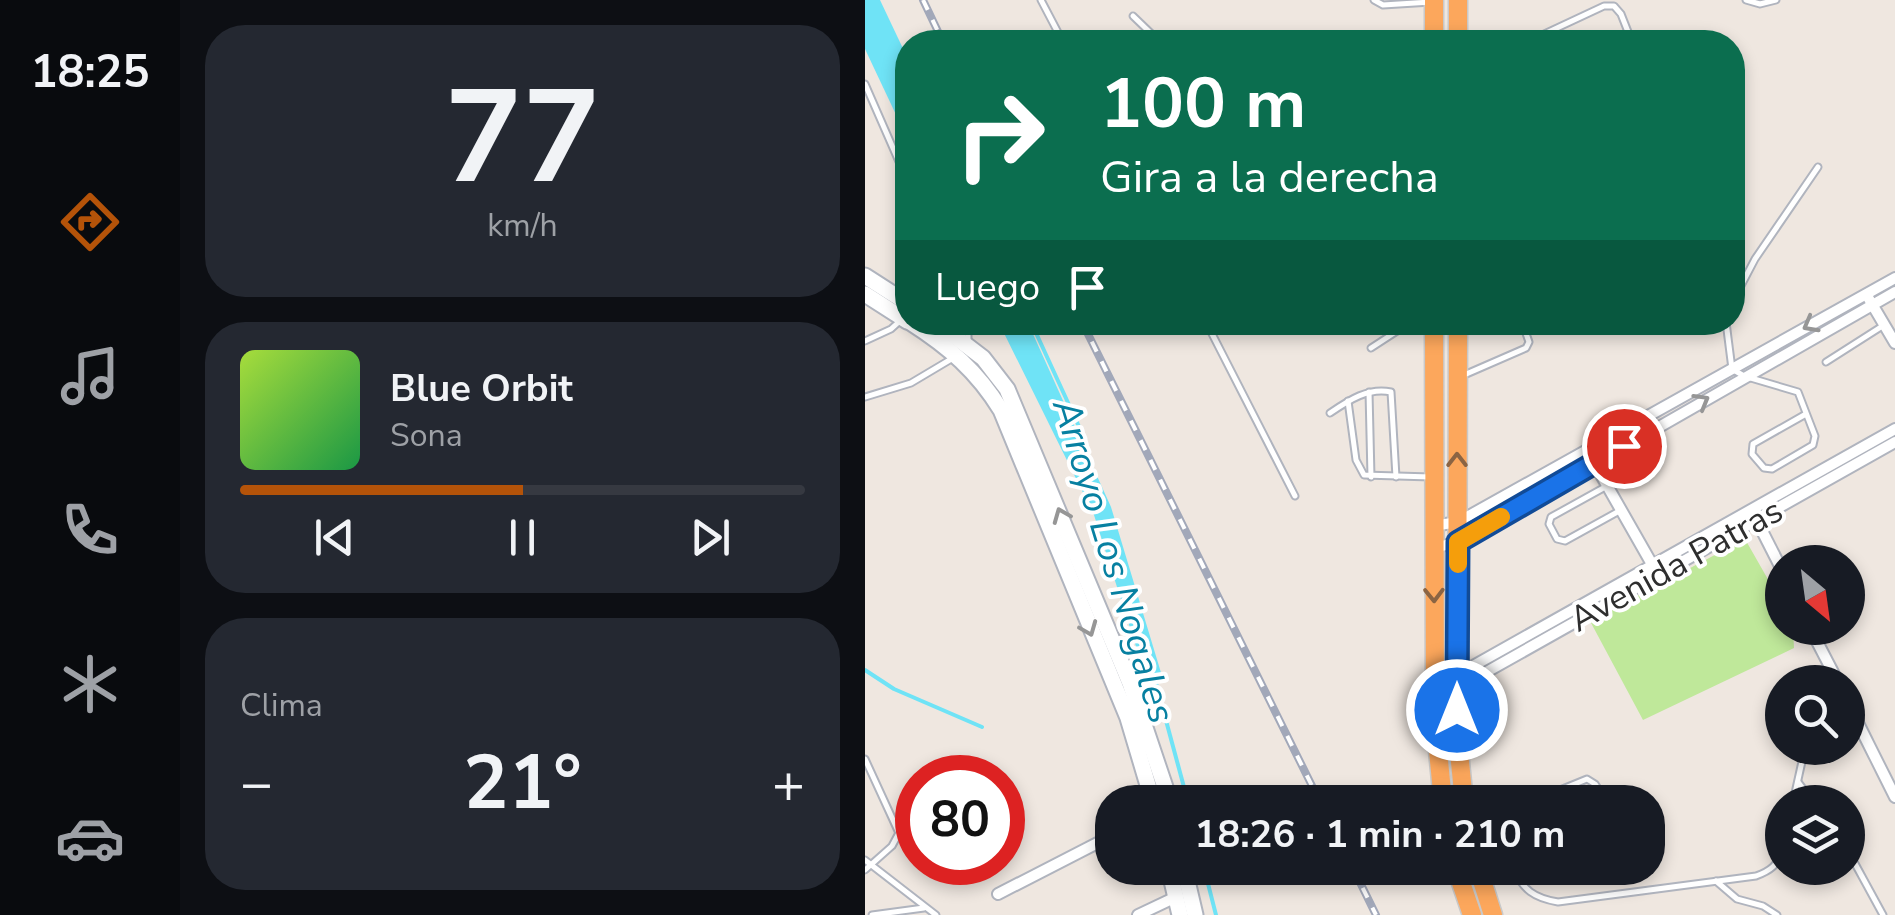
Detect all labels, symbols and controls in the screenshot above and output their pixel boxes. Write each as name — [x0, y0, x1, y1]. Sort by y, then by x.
text: 18:25 — [30, 42, 150, 103]
text: 77 — [444, 50, 601, 227]
text: 100 m — [1100, 56, 1306, 152]
icon: right — [935, 70, 1065, 200]
text: Gira a la derecha — [1100, 147, 1439, 208]
icon: directions — [55, 187, 125, 257]
text: km/h — [487, 204, 558, 247]
icon: arrive — [1060, 260, 1115, 315]
text: Luego — [935, 262, 1040, 313]
one-way arrow — [1803, 313, 1821, 333]
icon: music — [55, 341, 125, 411]
text: Blue Orbit — [390, 363, 573, 414]
water label: Arroyo Los Nogales — [1040, 392, 1188, 729]
one-way arrow — [1691, 394, 1709, 413]
pin — [1582, 404, 1667, 489]
text: Sona — [390, 414, 463, 457]
icon: arrive — [1597, 419, 1652, 474]
one-way arrow — [1446, 452, 1468, 468]
street label: Avenida Patras — [1561, 487, 1791, 643]
icon: phone — [55, 495, 125, 565]
one-way arrow — [1053, 507, 1073, 525]
icon: previous — [307, 510, 362, 565]
icon: pause — [495, 510, 550, 565]
icon: next — [683, 510, 738, 565]
north arrow — [1765, 545, 1865, 645]
map controls — [1765, 545, 1865, 885]
one-way arrow — [1423, 587, 1444, 603]
one-way arrow — [1078, 620, 1098, 637]
icon: climate — [55, 649, 125, 719]
position arrow — [1405, 658, 1509, 762]
button: search — [1765, 665, 1865, 765]
text: Clima — [240, 684, 323, 727]
text: 21° — [463, 732, 582, 834]
text: − — [240, 746, 273, 821]
text: + — [772, 746, 805, 821]
speed limit sign: 80 — [895, 755, 1025, 885]
button: layers — [1765, 785, 1865, 885]
icon: car — [55, 803, 125, 873]
text: 18:26 · 1 min · 210 m — [1195, 809, 1565, 860]

